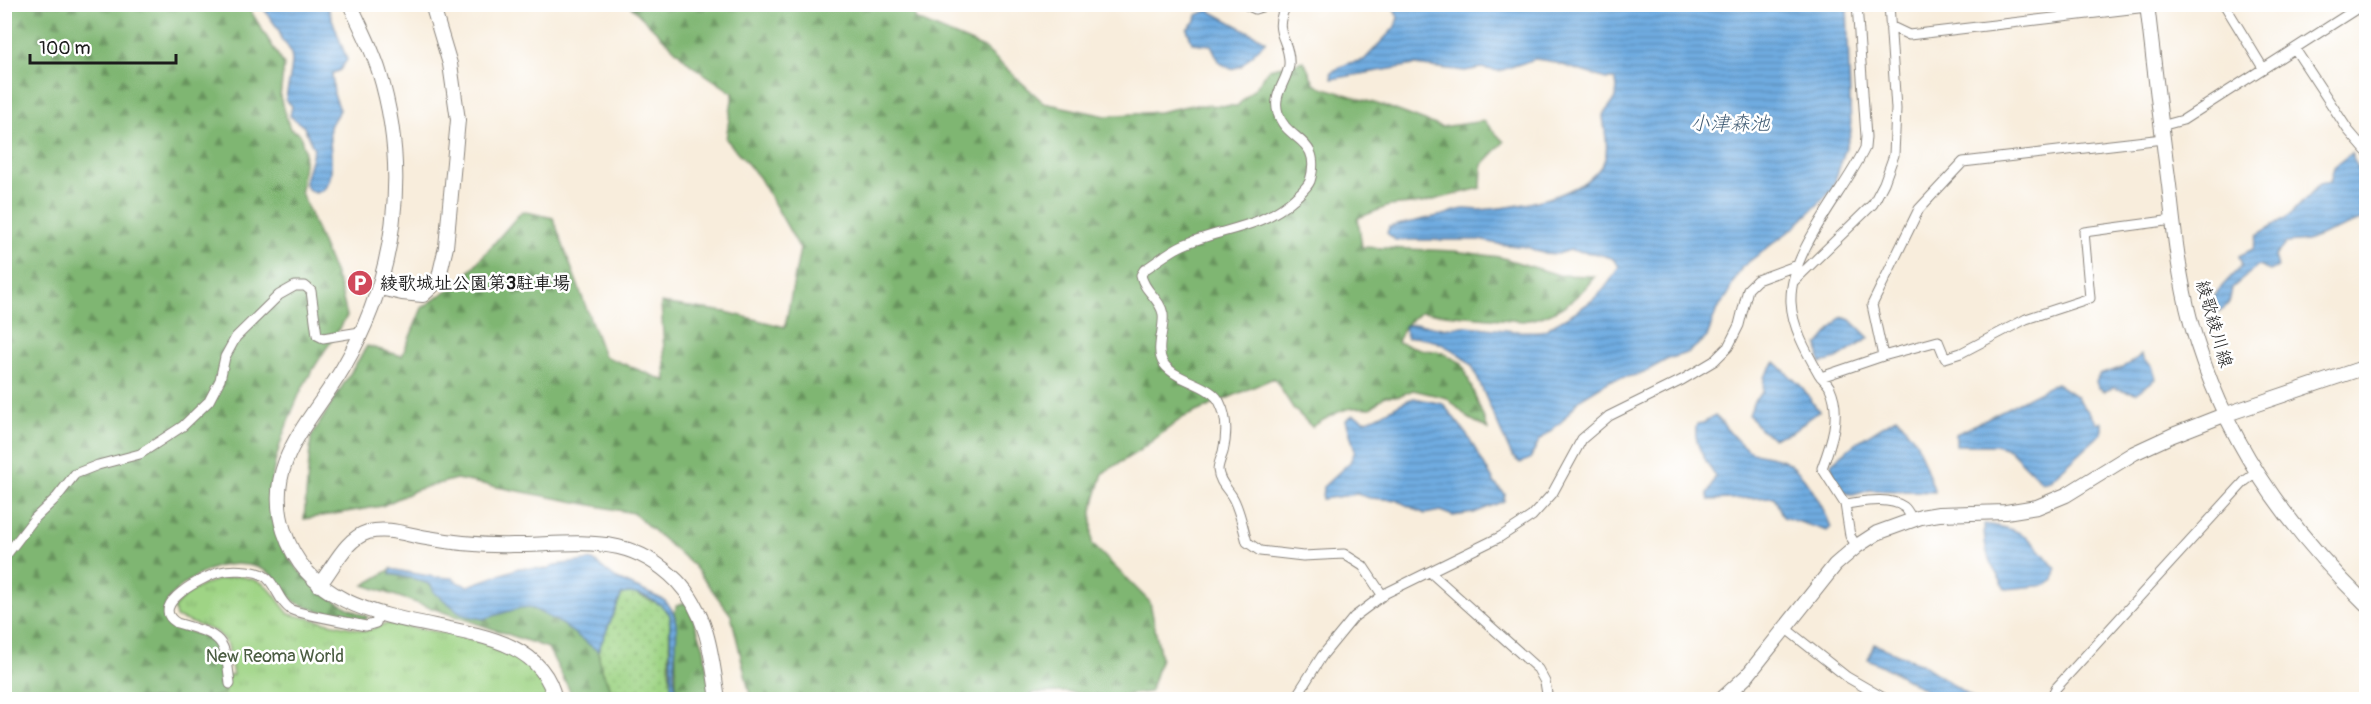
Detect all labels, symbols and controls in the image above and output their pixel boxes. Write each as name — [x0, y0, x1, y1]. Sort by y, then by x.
scale bar — [30, 27, 176, 65]
text: 100 m — [39, 37, 91, 60]
water label: 小津森池 — [1690, 111, 1771, 136]
parking icon: 綾歌城址公園第3駐車場 — [345, 268, 375, 298]
place label: 綾歌城址公園第3駐車場 — [380, 272, 570, 295]
street label: 綾歌綾川線 — [2191, 278, 2237, 370]
park label: New Reoma World — [206, 645, 344, 668]

